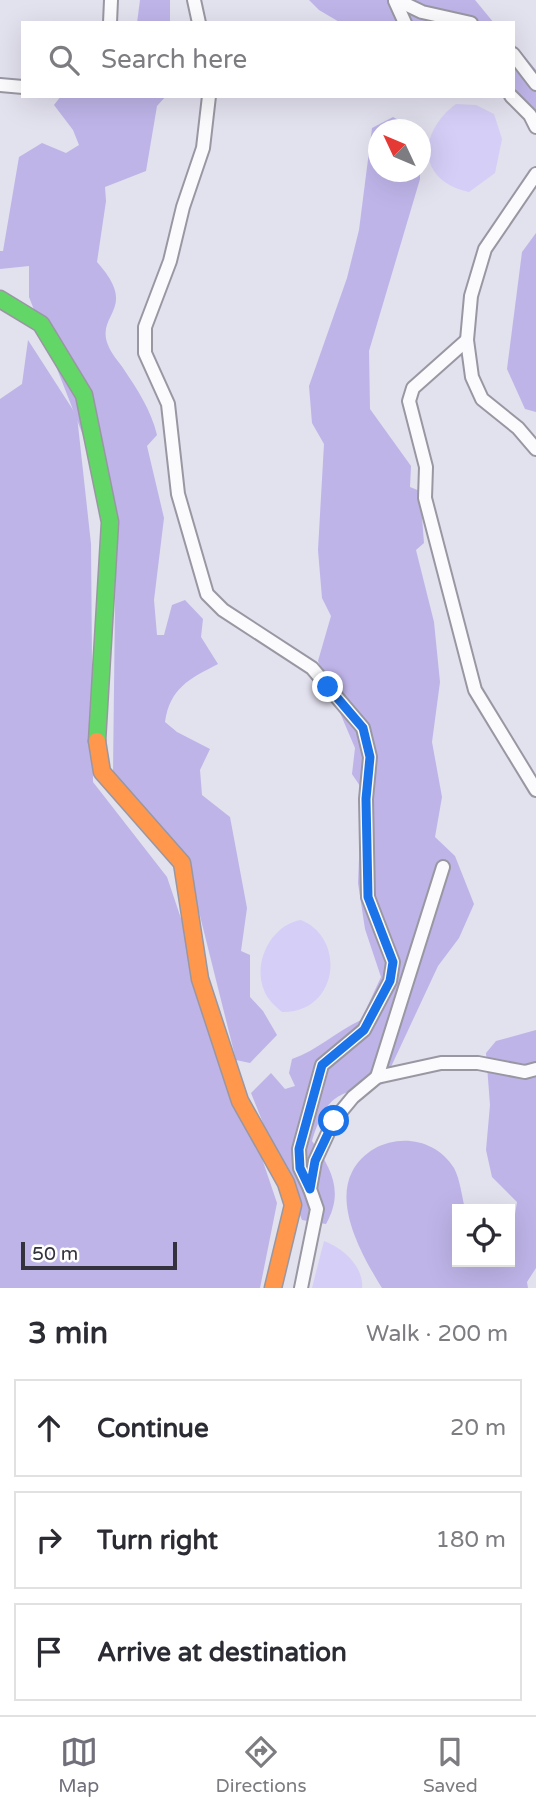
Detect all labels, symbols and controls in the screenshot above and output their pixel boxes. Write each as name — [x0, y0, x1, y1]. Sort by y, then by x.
search box — [21, 21, 515, 98]
icon: search — [45, 41, 83, 79]
text: Search here — [101, 44, 247, 75]
north arrow — [368, 119, 431, 182]
route end — [312, 671, 343, 702]
route start — [318, 1105, 349, 1136]
map controls — [452, 1204, 515, 1267]
button: locate — [452, 1204, 515, 1267]
scale bar — [21, 1239, 177, 1271]
text: 50 m — [32, 1243, 78, 1265]
text: 3 min — [28, 1315, 108, 1352]
text: Walk · 200 m — [366, 1320, 508, 1348]
icon: ahead — [30, 1409, 68, 1447]
text: Continue — [97, 1413, 209, 1444]
text: 20 m — [450, 1414, 506, 1442]
icon: right — [30, 1521, 68, 1559]
text: Turn right — [97, 1525, 218, 1556]
text: 180 m — [436, 1526, 506, 1554]
icon: arrive — [30, 1633, 68, 1671]
text: Arrive at destination — [97, 1637, 347, 1668]
tab: Map — [58, 1733, 99, 1797]
tab: Directions — [216, 1733, 307, 1797]
tab: Saved — [423, 1733, 478, 1797]

